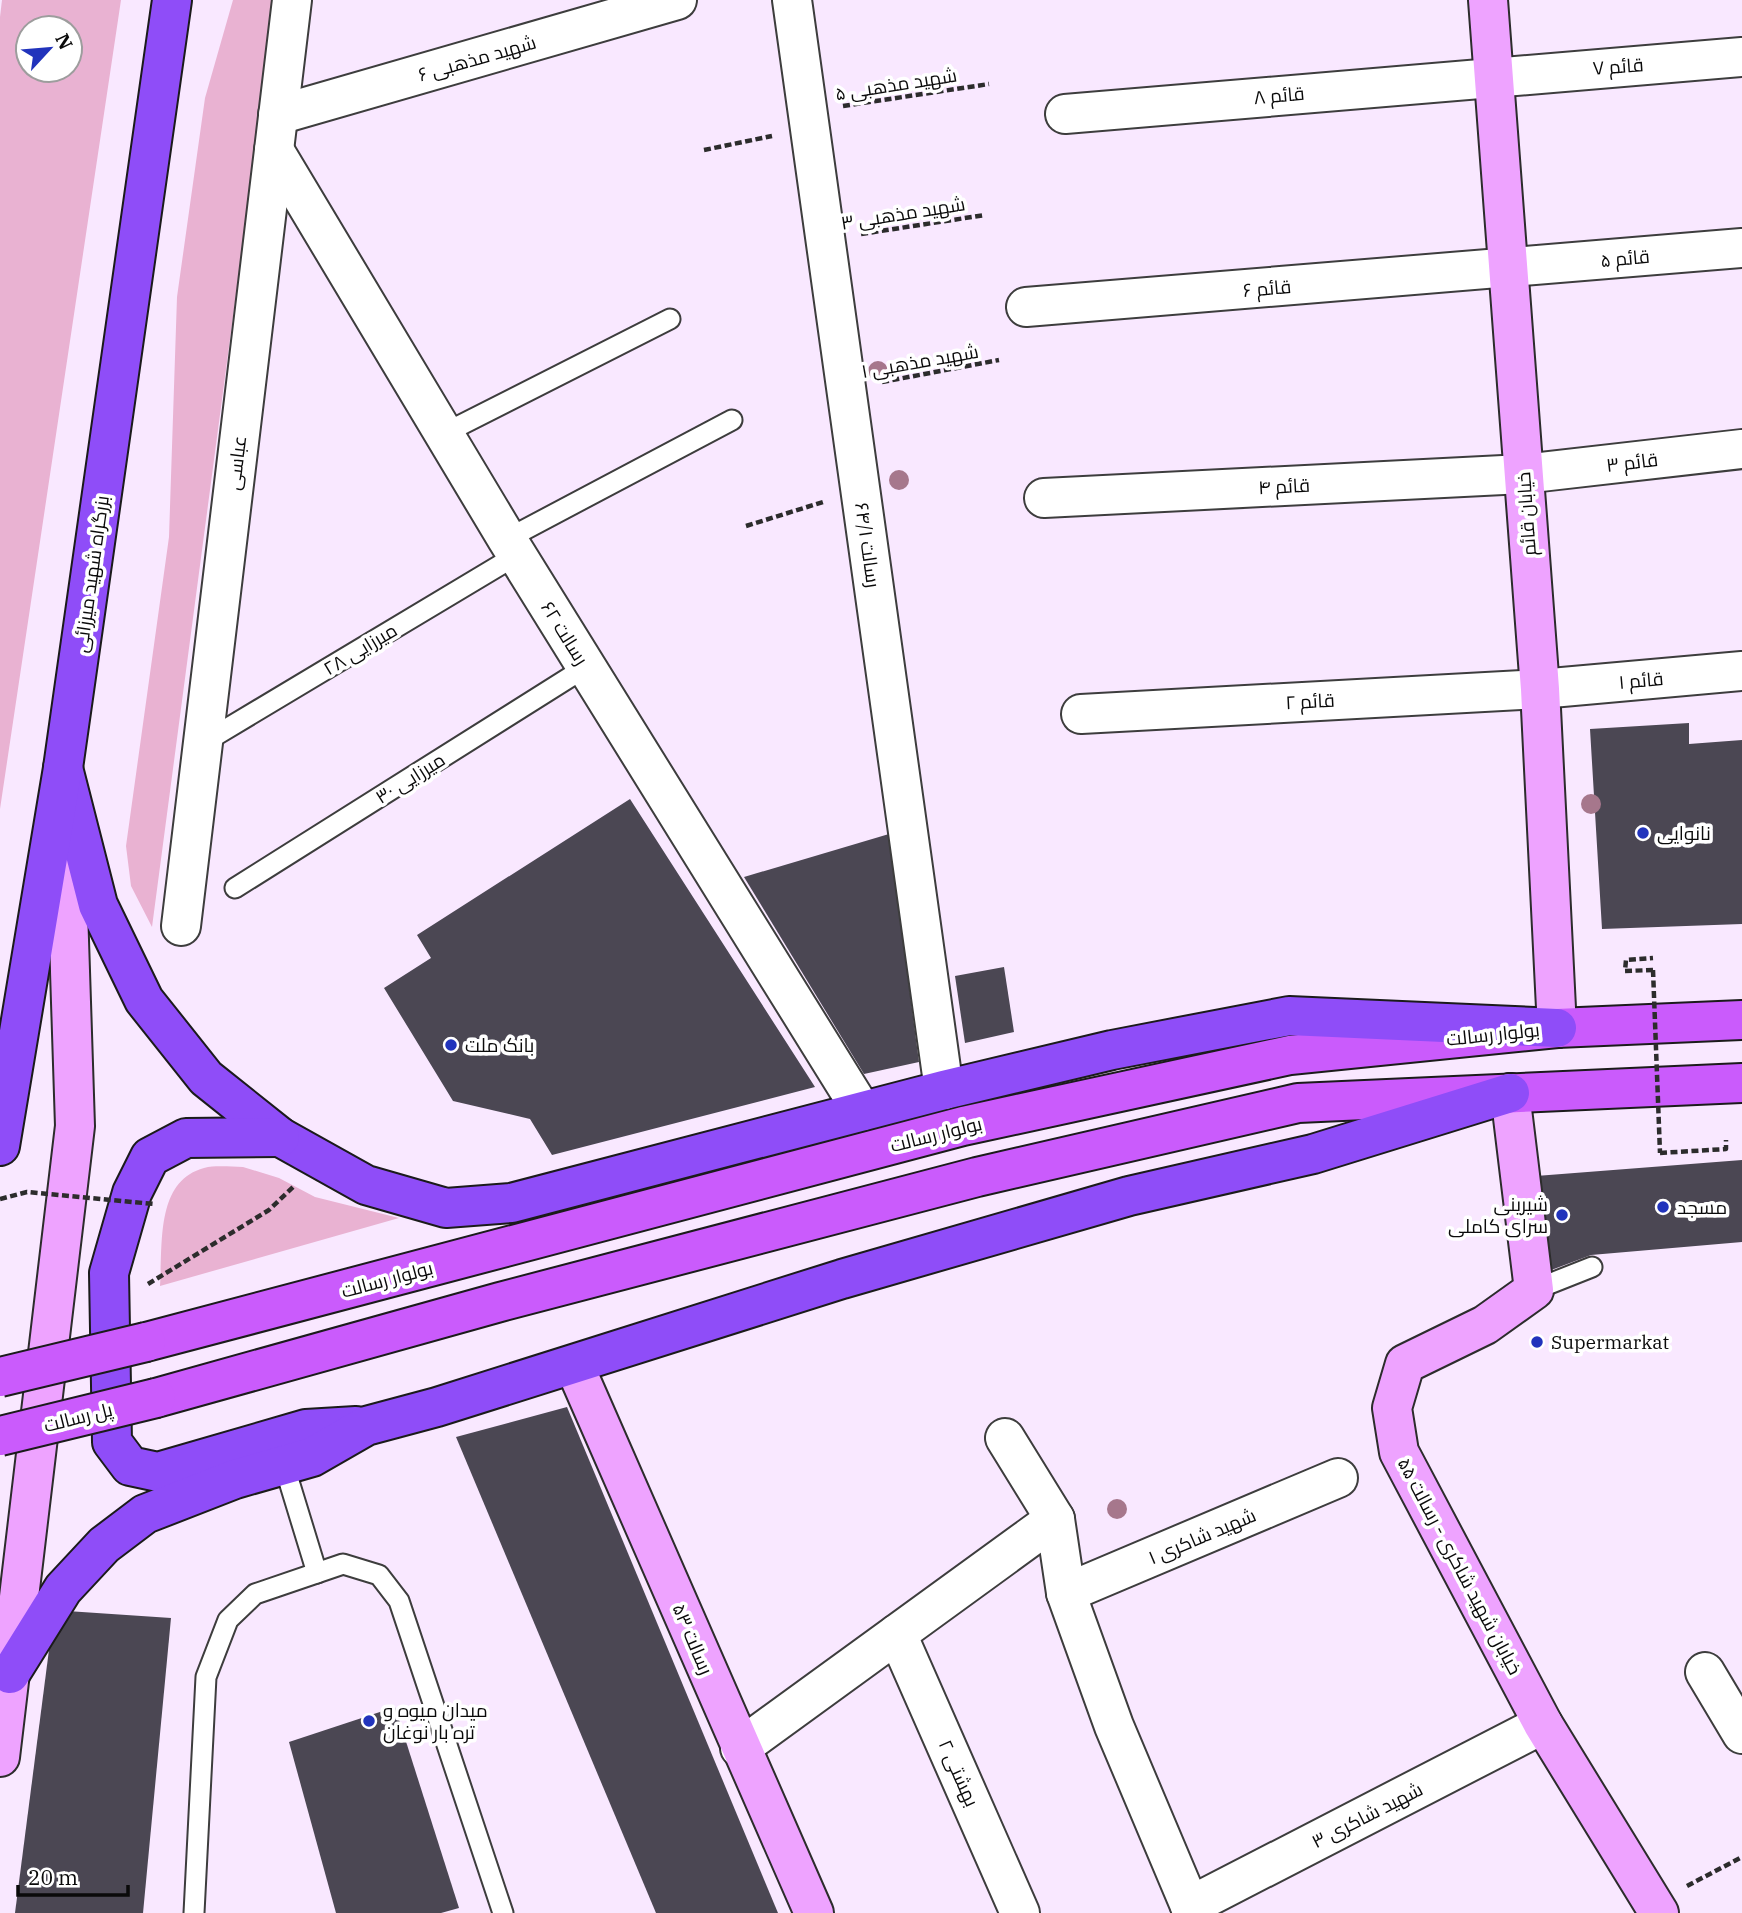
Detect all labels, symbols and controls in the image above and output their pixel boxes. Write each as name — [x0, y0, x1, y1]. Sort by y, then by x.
north arrow — [14, 14, 84, 84]
text: N — [50, 30, 78, 54]
street label: شهید مذهبی ۶ — [415, 30, 539, 86]
street label: قائم ۷ — [1592, 52, 1644, 82]
street label: شهید مذهبی ۵ — [833, 63, 959, 105]
street label: قائم ۸ — [1253, 81, 1306, 111]
street label: شهید مذهبی ۳ — [839, 191, 967, 235]
street label: قائم ۵ — [1599, 244, 1651, 274]
street label: قائم ۶ — [1242, 274, 1292, 304]
street label: شهید مذهبی ۱ — [860, 339, 980, 383]
street label: عباسی — [221, 434, 251, 492]
street label: قائم ۳ — [1605, 447, 1660, 479]
street label: خیابان قائم — [1511, 471, 1543, 557]
street label: قائم ۴ — [1258, 473, 1311, 501]
street label: بزرگراه شهید میرزائی — [68, 494, 114, 654]
street label: رسالت ۶۴/۱ — [850, 501, 886, 589]
street label: رسالت ۶۲ — [536, 597, 594, 669]
street label: میرزایی ۲۸ — [319, 618, 401, 680]
street label: قائم ۱ — [1618, 666, 1665, 696]
street label: قائم ۲ — [1285, 688, 1335, 716]
street label: میرزایی ۳۰ — [371, 747, 449, 809]
place label: نانوایی — [1657, 821, 1711, 845]
marker: نانوایی — [1635, 825, 1651, 841]
street label: بولوار رسالت — [1445, 1017, 1541, 1051]
place label: بانک ملت — [465, 1033, 534, 1057]
marker: بانک ملت — [443, 1037, 459, 1053]
street label: بولوار رسالت — [888, 1111, 984, 1157]
place label: شیرینی سرای کاملی — [1448, 1192, 1548, 1238]
place label: مسجد — [1677, 1195, 1727, 1219]
marker: مسجد — [1655, 1199, 1671, 1215]
marker: شیرینی سرای کاملی — [1554, 1207, 1570, 1223]
street label: بولوار رسالت — [339, 1255, 435, 1303]
place label: Supermarkat — [1551, 1330, 1670, 1354]
marker: Supermarkat — [1529, 1334, 1545, 1350]
street label: پل رسالت — [41, 1397, 115, 1438]
street label: خیابان شهید شاکری - رسالت ۵۵ — [1393, 1453, 1527, 1679]
street label: شهید شاکری ۱ — [1145, 1503, 1259, 1569]
street label: رسالت ۵۳ — [667, 1600, 719, 1678]
place label: میدان میوه و تره بار نوغان — [383, 1698, 488, 1744]
marker: میدان میوه و تره بار نوغان — [361, 1713, 377, 1729]
street label: بهشتی ۲ — [934, 1736, 984, 1810]
street label: شهید شاکری ۳ — [1307, 1777, 1427, 1853]
scale bar — [18, 1854, 128, 1898]
text: 20 m — [28, 1863, 78, 1891]

